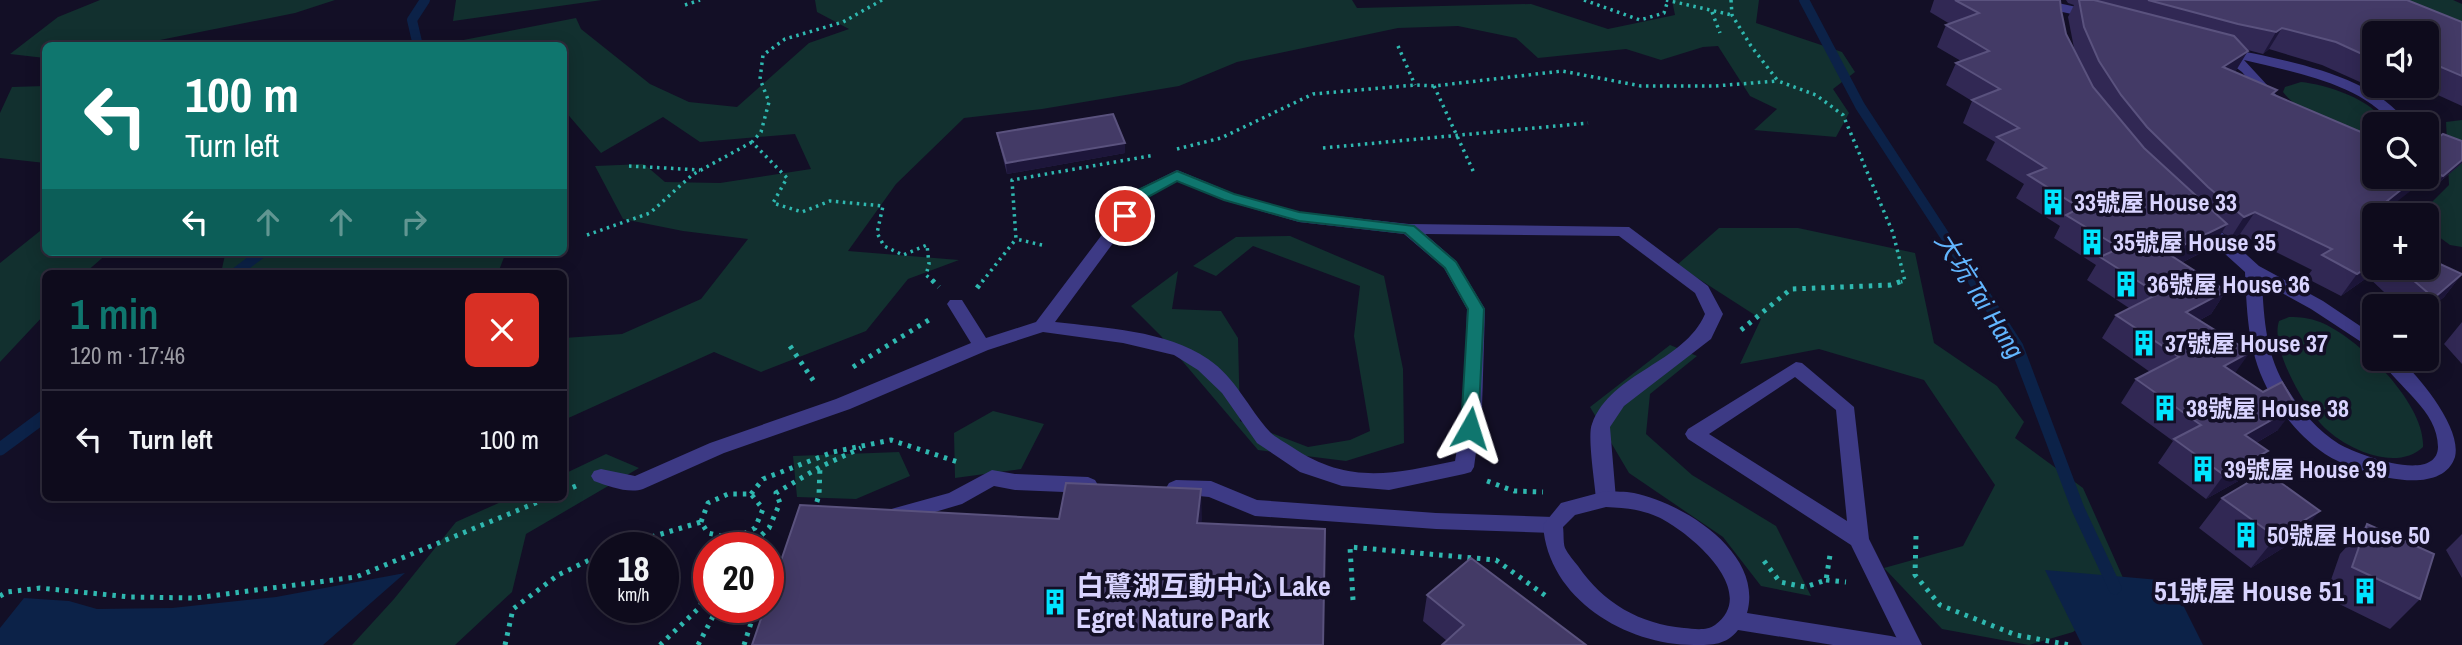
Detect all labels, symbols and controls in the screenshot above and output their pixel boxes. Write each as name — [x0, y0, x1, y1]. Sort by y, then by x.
map controls — [2362, 21, 2439, 371]
button: sound — [2362, 21, 2439, 98]
text: 100 m — [185, 61, 299, 127]
icon: left — [70, 70, 161, 161]
button: search — [2362, 112, 2439, 189]
text: Turn left — [185, 124, 279, 167]
pin — [1095, 186, 1155, 246]
place label: 33號屋 House 33 — [2074, 186, 2237, 218]
building icon: 33號屋 House 33 — [2038, 187, 2068, 217]
icon: arrive — [1106, 197, 1144, 235]
icon: left — [176, 203, 214, 241]
icon: ahead — [249, 203, 287, 241]
icon: ahead — [322, 203, 360, 241]
icon: right — [395, 203, 433, 241]
button: + — [2362, 203, 2439, 280]
water label: 大坑 Tai Hang — [1927, 225, 2033, 365]
place label: 35號屋 House 35 — [2113, 226, 2276, 258]
building icon: 35號屋 House 35 — [2077, 227, 2107, 257]
place label: 36號屋 House 36 — [2147, 268, 2310, 300]
building icon: 36號屋 House 36 — [2111, 269, 2141, 299]
text: 1 min — [70, 286, 159, 342]
button: close — [465, 293, 539, 367]
button: − — [2362, 294, 2439, 371]
place label: 37號屋 House 37 — [2165, 327, 2328, 359]
building icon: 37號屋 House 37 — [2129, 328, 2159, 358]
text: 120 m · 17:46 — [70, 340, 185, 371]
position arrow — [1433, 391, 1507, 465]
place label: 38號屋 House 38 — [2186, 392, 2349, 424]
building icon: 38號屋 House 38 — [2150, 393, 2180, 423]
icon: left — [70, 420, 108, 458]
text: Turn left — [129, 422, 213, 457]
text: 100 m — [480, 422, 539, 457]
place label: 39號屋 House 39 — [2224, 453, 2387, 485]
building icon: 39號屋 House 39 — [2188, 454, 2218, 484]
place label: 50號屋 House 50 — [2267, 519, 2430, 551]
building icon: 50號屋 House 50 — [2231, 520, 2261, 550]
speed limit sign: 20 — [693, 532, 784, 623]
text: 18 — [618, 545, 649, 592]
place label: 白鷺湖互動中心 Lake Egret Nature Park — [1076, 567, 1331, 637]
place label: 51號屋 House 51 — [2154, 572, 2344, 610]
building icon: 51號屋 House 51 — [2350, 576, 2380, 606]
text: km/h — [618, 582, 650, 607]
building icon: 白鷺湖互動中心 Lake Egret Nature Park — [1040, 587, 1070, 617]

